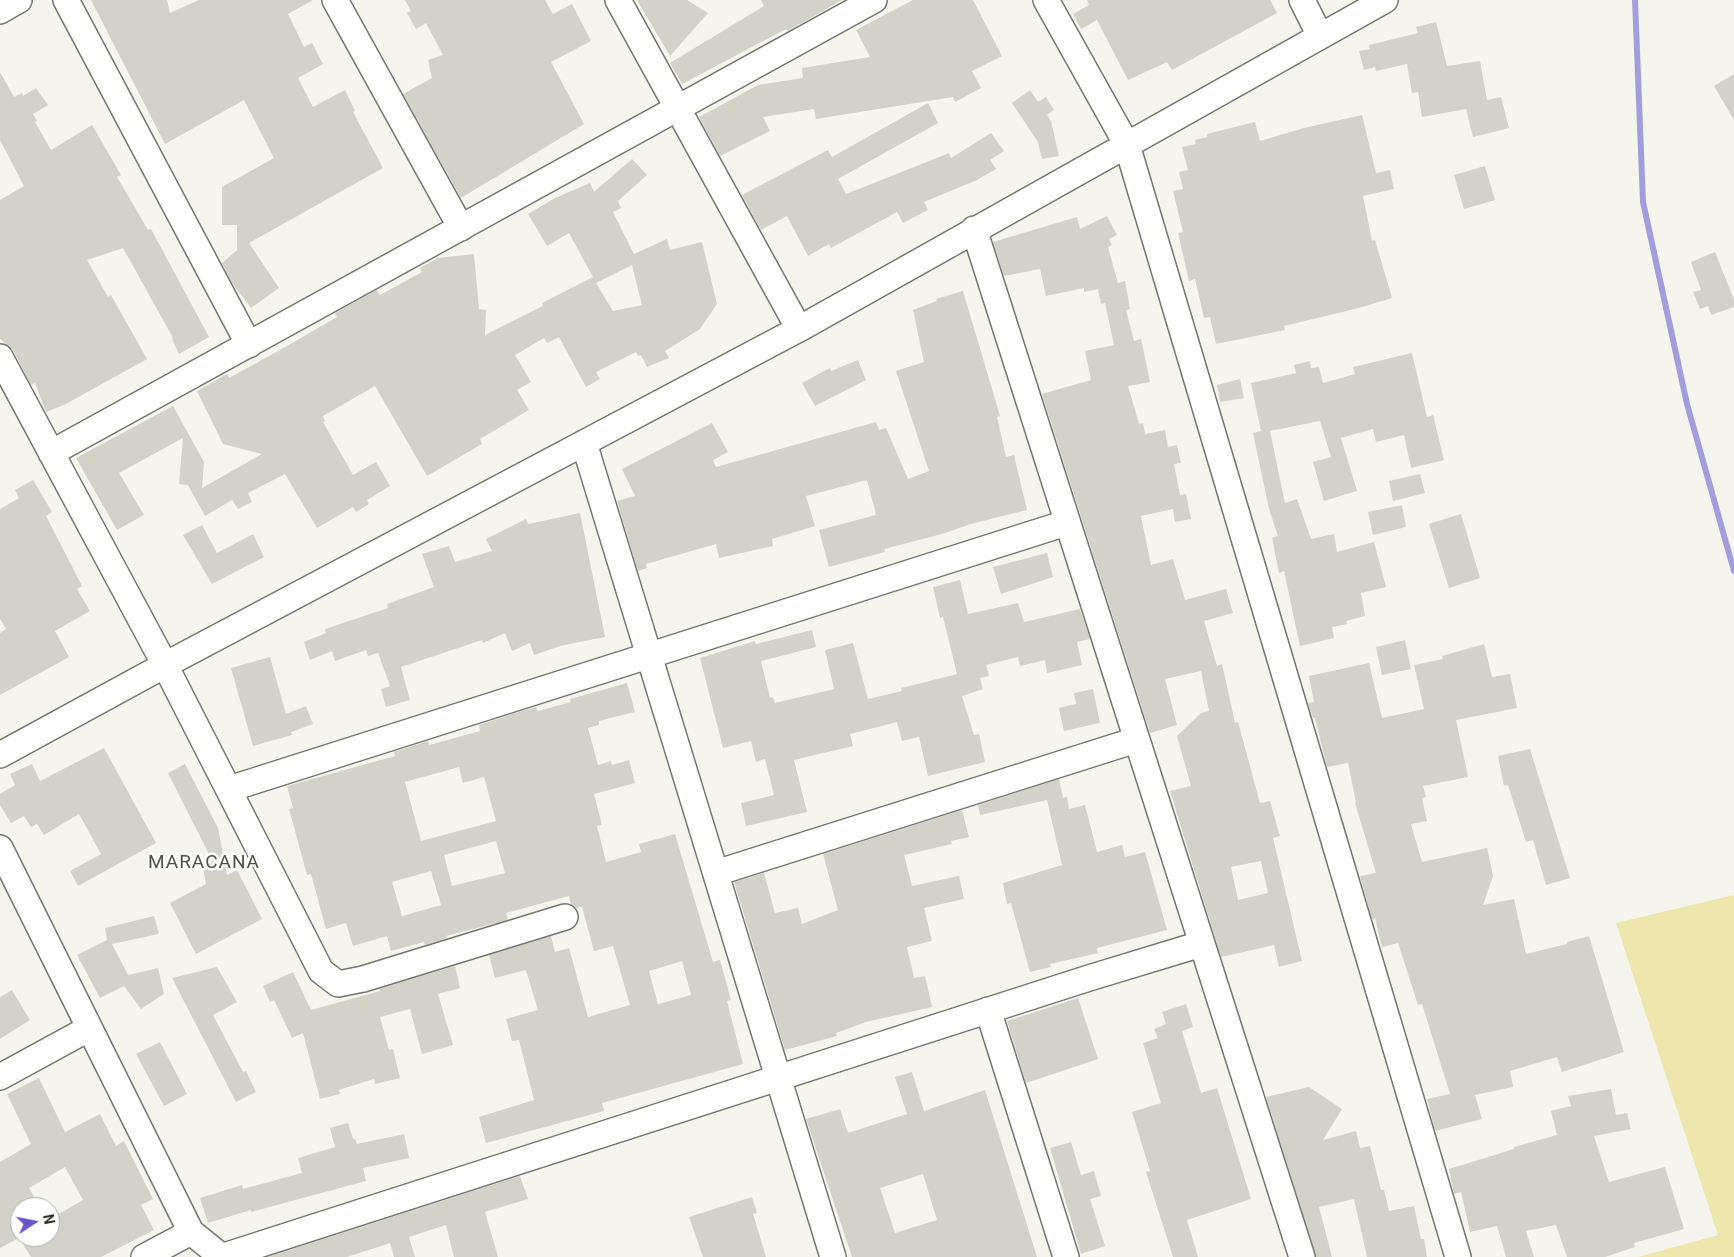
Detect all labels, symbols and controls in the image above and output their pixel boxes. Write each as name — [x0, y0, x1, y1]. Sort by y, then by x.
district label: MARACANA — [147, 852, 261, 874]
north arrow — [10, 1197, 60, 1247]
text: N — [40, 1213, 58, 1226]

